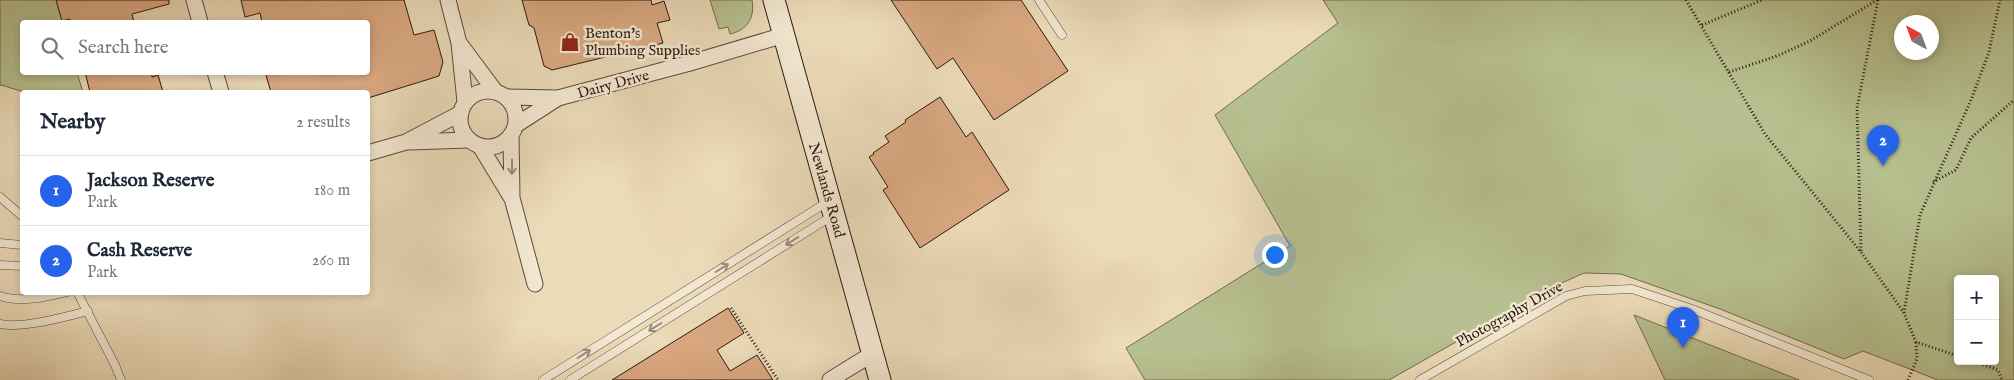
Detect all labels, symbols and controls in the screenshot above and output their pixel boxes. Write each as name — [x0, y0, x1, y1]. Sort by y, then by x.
north arrow — [1894, 15, 1939, 60]
search box — [20, 20, 370, 75]
place label: Benton's Plumbing Supplies — [585, 24, 700, 60]
shop icon: Benton's Plumbing Supplies — [559, 31, 581, 53]
icon: search — [38, 34, 66, 62]
text: Search here — [78, 36, 169, 60]
street label: Dairy Drive — [575, 66, 651, 103]
text: Nearby — [40, 109, 105, 136]
text: 2 results — [296, 113, 350, 133]
pin: 2 — [1867, 125, 1899, 166]
street label: Newlands Road — [804, 140, 849, 241]
one-way arrow — [507, 158, 517, 174]
text: Jackson Reserve — [87, 169, 214, 193]
text: 1 — [53, 181, 59, 201]
text: 180 m — [314, 181, 350, 201]
text: Park — [87, 193, 117, 213]
one-way arrow — [786, 236, 800, 246]
text: Cash Reserve — [87, 239, 192, 263]
your location — [1262, 242, 1288, 268]
text: 2 — [52, 251, 60, 271]
text: 260 m — [312, 251, 350, 271]
text: Park — [87, 263, 117, 283]
one-way arrow — [715, 263, 729, 273]
map controls — [1954, 275, 1999, 365]
button: + — [1954, 275, 1999, 320]
street label: Photography Drive — [1452, 277, 1566, 352]
pin: 1 — [1667, 307, 1699, 348]
button: − — [1954, 320, 1999, 365]
one-way arrow — [648, 322, 662, 332]
one-way arrow — [577, 349, 591, 359]

